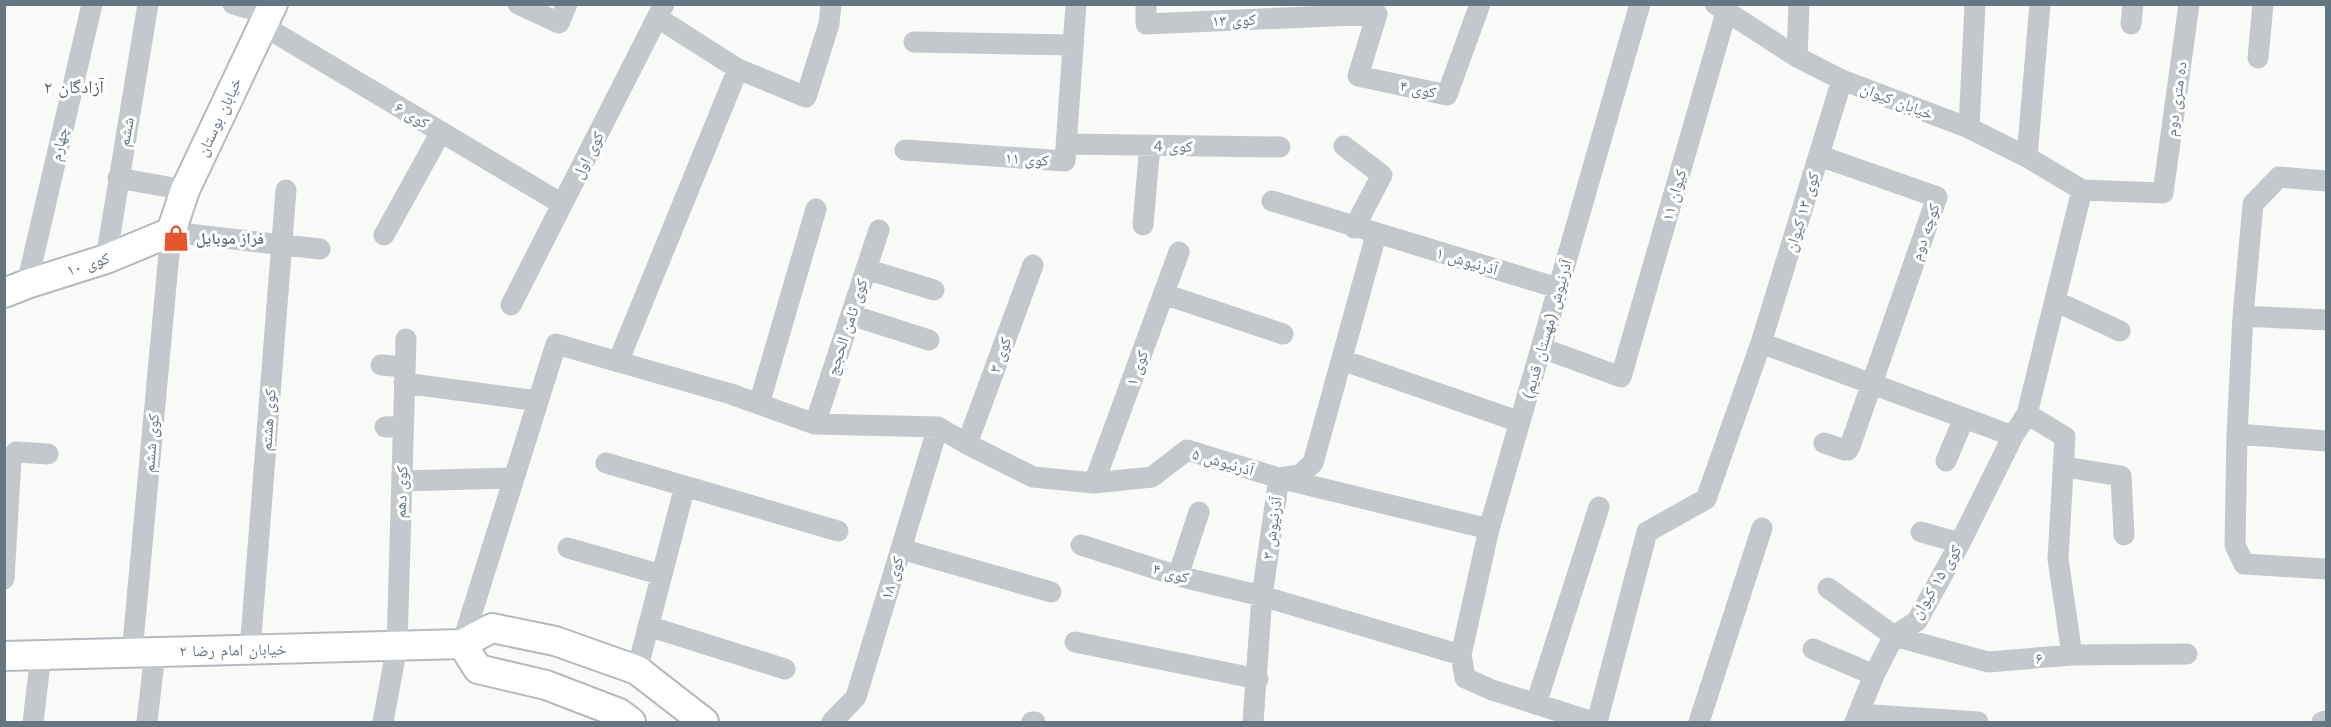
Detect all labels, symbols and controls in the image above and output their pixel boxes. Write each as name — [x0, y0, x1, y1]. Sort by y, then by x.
street label: کوی ۱۳ — [1212, 10, 1257, 31]
street label: ده متری دوم — [2161, 60, 2192, 138]
street label: خیابان بوستان — [192, 75, 246, 160]
district label: آزادگان ۲ — [44, 76, 104, 98]
street label: کوی ۴ — [1398, 76, 1438, 103]
street label: خیابان کیوان — [1858, 78, 1936, 124]
street label: کوی ۶ — [391, 97, 433, 134]
street label: ششم — [114, 116, 139, 148]
street label: چهارم — [46, 125, 73, 163]
street label: کوی اول — [568, 128, 609, 182]
street label: کوی 4 — [1153, 136, 1193, 157]
street label: کوی ۱۱ — [1004, 148, 1050, 171]
street label: کیوان ۱۱ — [1658, 167, 1691, 223]
street label: کوی ۱۳ کیوان — [1781, 169, 1824, 254]
street label: کوچه دوم — [1906, 201, 1945, 263]
shop icon: فراز موبایل — [161, 223, 191, 253]
place label: فراز موبایل — [196, 229, 264, 248]
street label: آذرنیوش ۱ — [1434, 243, 1501, 280]
street label: کوی ۱۰ — [64, 248, 112, 281]
street label: آذرنیوش (مهستان قدیم) — [1518, 256, 1577, 401]
street label: کوی ثامن الحجج — [822, 276, 873, 378]
street label: کوی ۳ — [985, 334, 1016, 376]
street label: کوی ۱ — [1122, 347, 1153, 389]
street label: کوی هشتم — [256, 388, 281, 452]
street label: کوی ششم — [139, 412, 164, 473]
street label: آذرنیوش ۵ — [1190, 444, 1257, 481]
street label: کوی دهم — [391, 465, 412, 519]
street label: آذرنیوش ۳ — [1258, 495, 1287, 561]
street label: کوی ۱۵ کیوان — [1907, 541, 1966, 623]
street label: کوی ۱۸ — [877, 554, 909, 602]
street label: کوی ۴ — [1150, 559, 1192, 588]
street label: خیابان امام رضا ۲ — [179, 640, 287, 661]
street label: ۶ — [2035, 648, 2043, 668]

